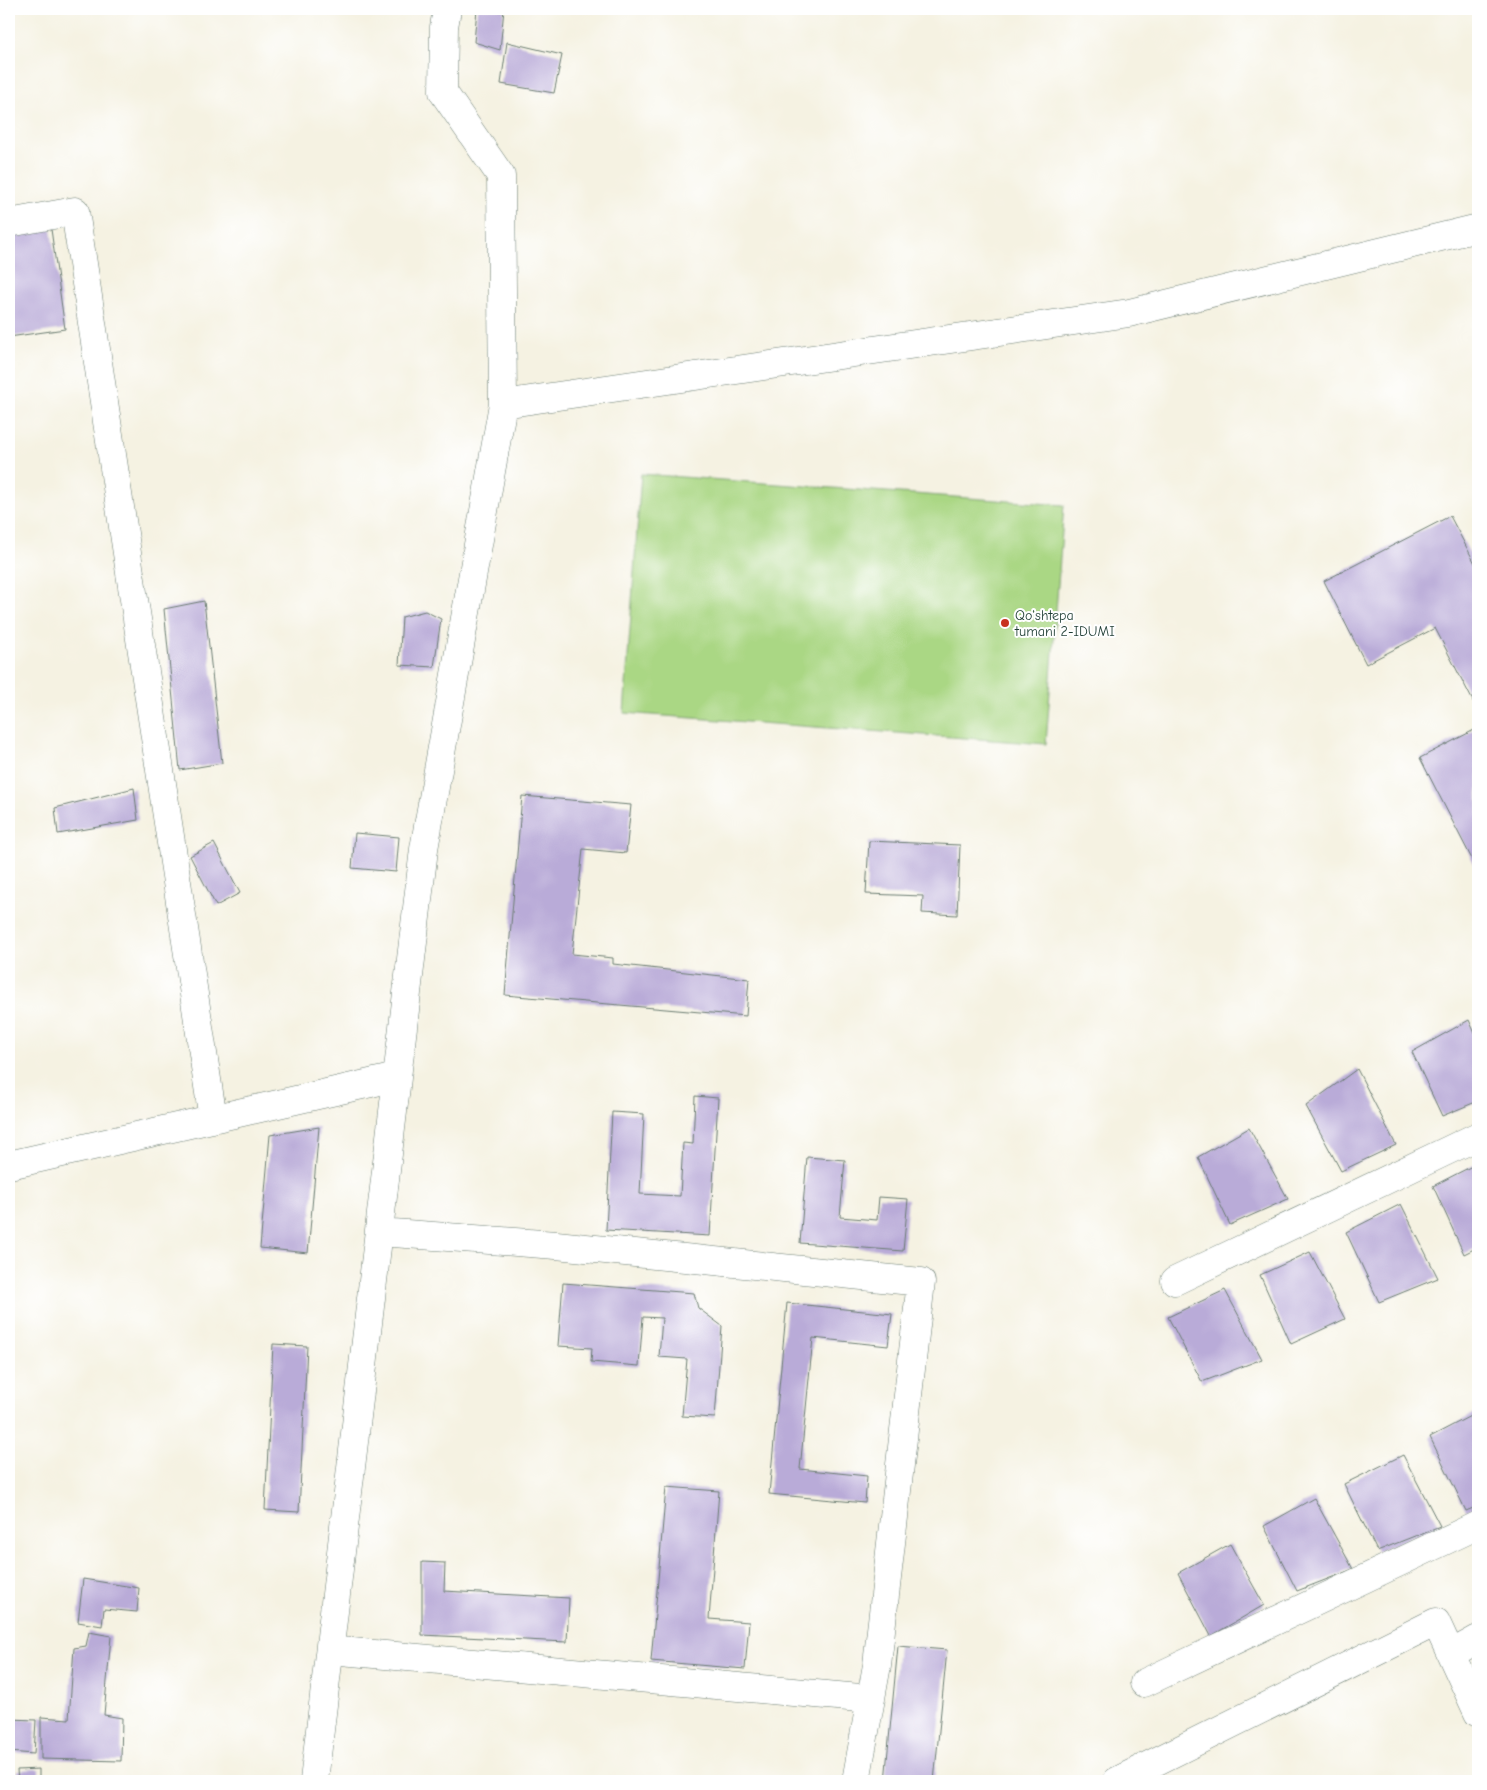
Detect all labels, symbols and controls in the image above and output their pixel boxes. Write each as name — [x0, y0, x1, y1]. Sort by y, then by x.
place label: Qo'shtepa tumani 2-IDUMI — [1014, 607, 1115, 640]
marker: Qo'shtepa tumani 2-IDUMI — [999, 617, 1011, 629]

